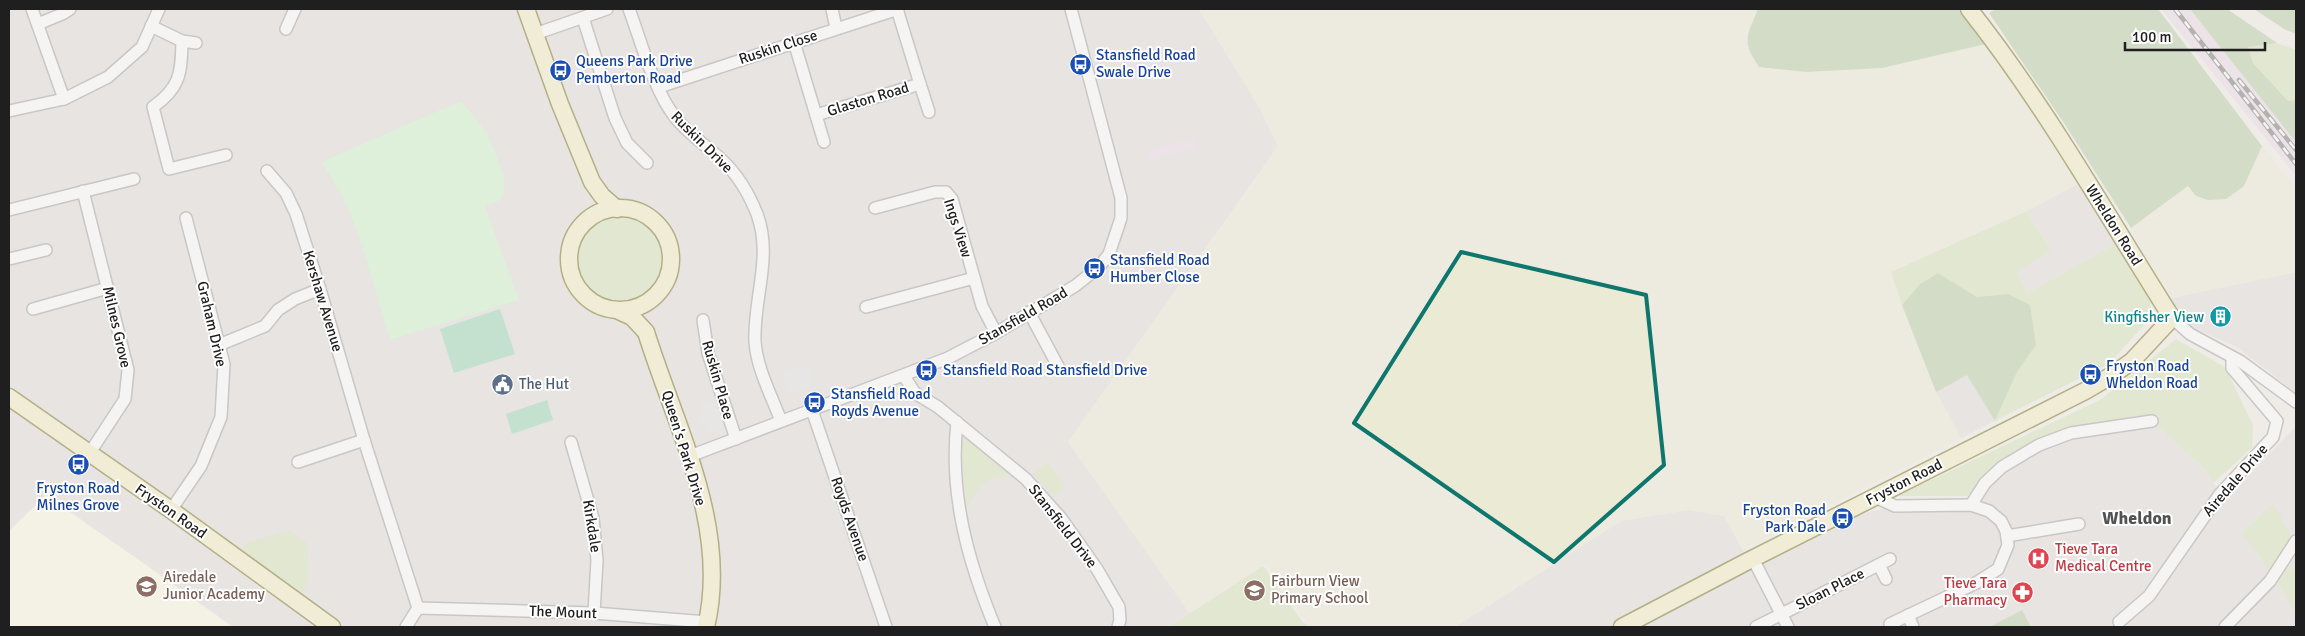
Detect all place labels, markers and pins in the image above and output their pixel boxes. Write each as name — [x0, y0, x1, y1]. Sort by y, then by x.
place label: Stansfield Road Swale Drive — [1096, 46, 1196, 81]
place label: Queens Park Drive Pemberton Road — [576, 52, 693, 87]
bus stop icon: Stansfield Road Swale Drive — [1068, 52, 1092, 76]
bus stop icon: Queens Park Drive Pemberton Road — [548, 58, 572, 82]
place label: Stansfield Road Humber Close — [1110, 251, 1210, 286]
bus stop icon: Stansfield Road Humber Close — [1082, 257, 1106, 281]
building icon: Kingfisher View — [2208, 305, 2232, 329]
place label: Kingfisher View — [2104, 308, 2204, 326]
place label: Fryston Road Wheldon Road — [2106, 357, 2198, 392]
bus stop icon: Stansfield Road Stansfield Drive — [915, 358, 939, 382]
place label: Stansfield Road Stansfield Drive — [943, 361, 1147, 379]
bus stop icon: Fryston Road Wheldon Road — [2078, 363, 2102, 387]
public building icon: The Hut — [491, 372, 515, 396]
place label: The Hut — [519, 375, 569, 393]
place label: Stansfield Road Royds Avenue — [831, 385, 931, 420]
bus stop icon: Stansfield Road Royds Avenue — [803, 391, 827, 415]
bus stop icon: Fryston Road Milnes Grove — [66, 453, 90, 477]
place label: Fryston Road Milnes Grove — [36, 479, 120, 514]
place label: Fryston Road Park Dale — [1743, 501, 1826, 536]
bus stop icon: Fryston Road Park Dale — [1830, 507, 1854, 531]
place label: Tieve Tara Medical Centre — [2055, 540, 2152, 575]
hospital icon: Tieve Tara Medical Centre — [2027, 546, 2051, 570]
place label: Airedale Junior Academy — [163, 568, 265, 603]
place label: Fairburn View Primary School — [1271, 572, 1368, 607]
school or university icon: Airedale Junior Academy — [135, 574, 159, 598]
place label: Tieve Tara Pharmacy — [1944, 574, 2007, 609]
school or university icon: Fairburn View Primary School — [1243, 578, 1267, 602]
pharmacy icon: Tieve Tara Pharmacy — [2011, 580, 2035, 604]

